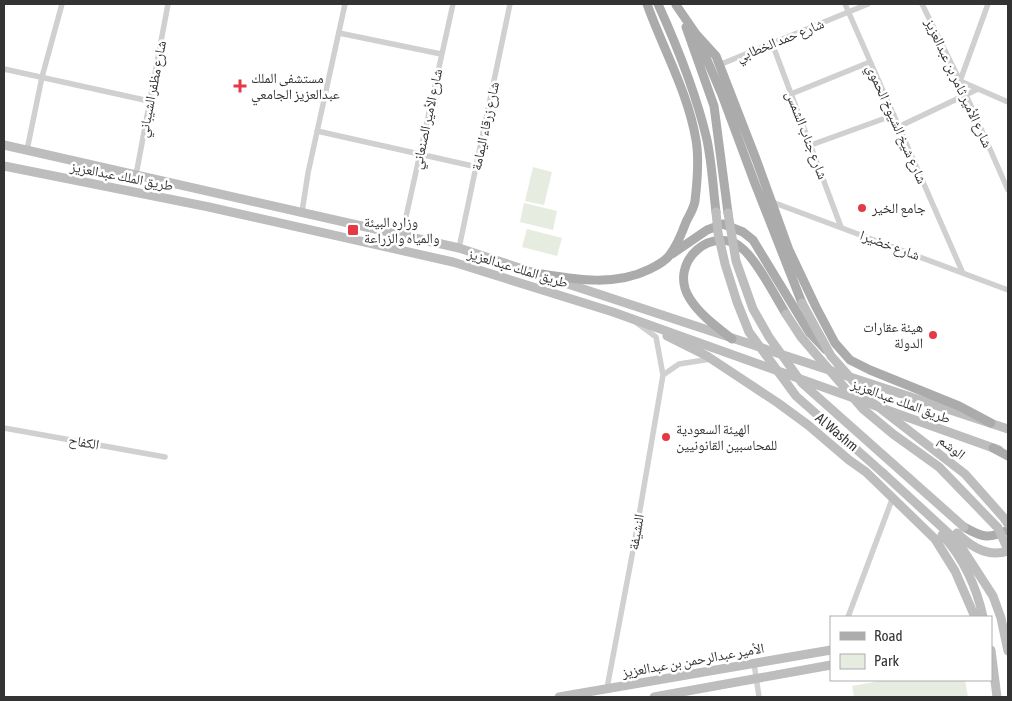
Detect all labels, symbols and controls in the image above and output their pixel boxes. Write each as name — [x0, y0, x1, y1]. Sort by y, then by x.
street label: شارع حمد الخطابي — [734, 15, 828, 68]
street label: شارع الأمير ثامر بن عبدالعزيز — [920, 15, 996, 151]
street label: شارع مظفر الشيباني — [135, 39, 173, 140]
street label: شارع شيخ الشيوخ الحموي — [860, 62, 930, 187]
street label: شارع الأمير الصنعاني — [409, 67, 449, 171]
place label: مستشفى الملك عبدالعزيز الجامعي — [251, 70, 340, 106]
marker: مستشفى الملك عبدالعزيز الجامعي — [233, 79, 247, 93]
street label: شارع زرقاء اليمامة — [468, 80, 504, 172]
street label: شارع جناب الشمس — [781, 89, 831, 182]
street label: طريق الملك عبدالعزيز — [68, 158, 175, 196]
place label: جامع الخير — [871, 200, 926, 218]
marker: جامع الخير — [856, 202, 868, 214]
place label: وزاره البيئة والمياه والزراعة — [364, 214, 440, 247]
marker: وزاره البيئة والمياه والزراعة — [346, 223, 360, 237]
street label: شارع خضيرا — [857, 227, 922, 265]
street label: طريق الملك عبدالعزيز — [464, 245, 570, 293]
place label: هيئة عقارات الدولة — [863, 319, 923, 352]
marker: هيئة عقارات الدولة — [927, 329, 939, 341]
street label: طريق الملك عبدالعزيز — [848, 375, 953, 428]
street label: Al Washm — [812, 410, 862, 454]
place label: الهيئة السعودية للمحاسبين القانونيين — [676, 421, 777, 454]
street label: الكفاح — [67, 431, 100, 455]
marker: الهيئة السعودية للمحاسبين القانونيين — [660, 431, 672, 443]
street label: الوشم — [934, 432, 969, 464]
street label: النشيفة — [625, 513, 647, 551]
legend — [830, 616, 992, 681]
text: Road — [874, 627, 903, 644]
street label: الأمير عبدالرحمن بن عبدالعزيز — [620, 640, 766, 682]
text: Park — [874, 652, 899, 669]

